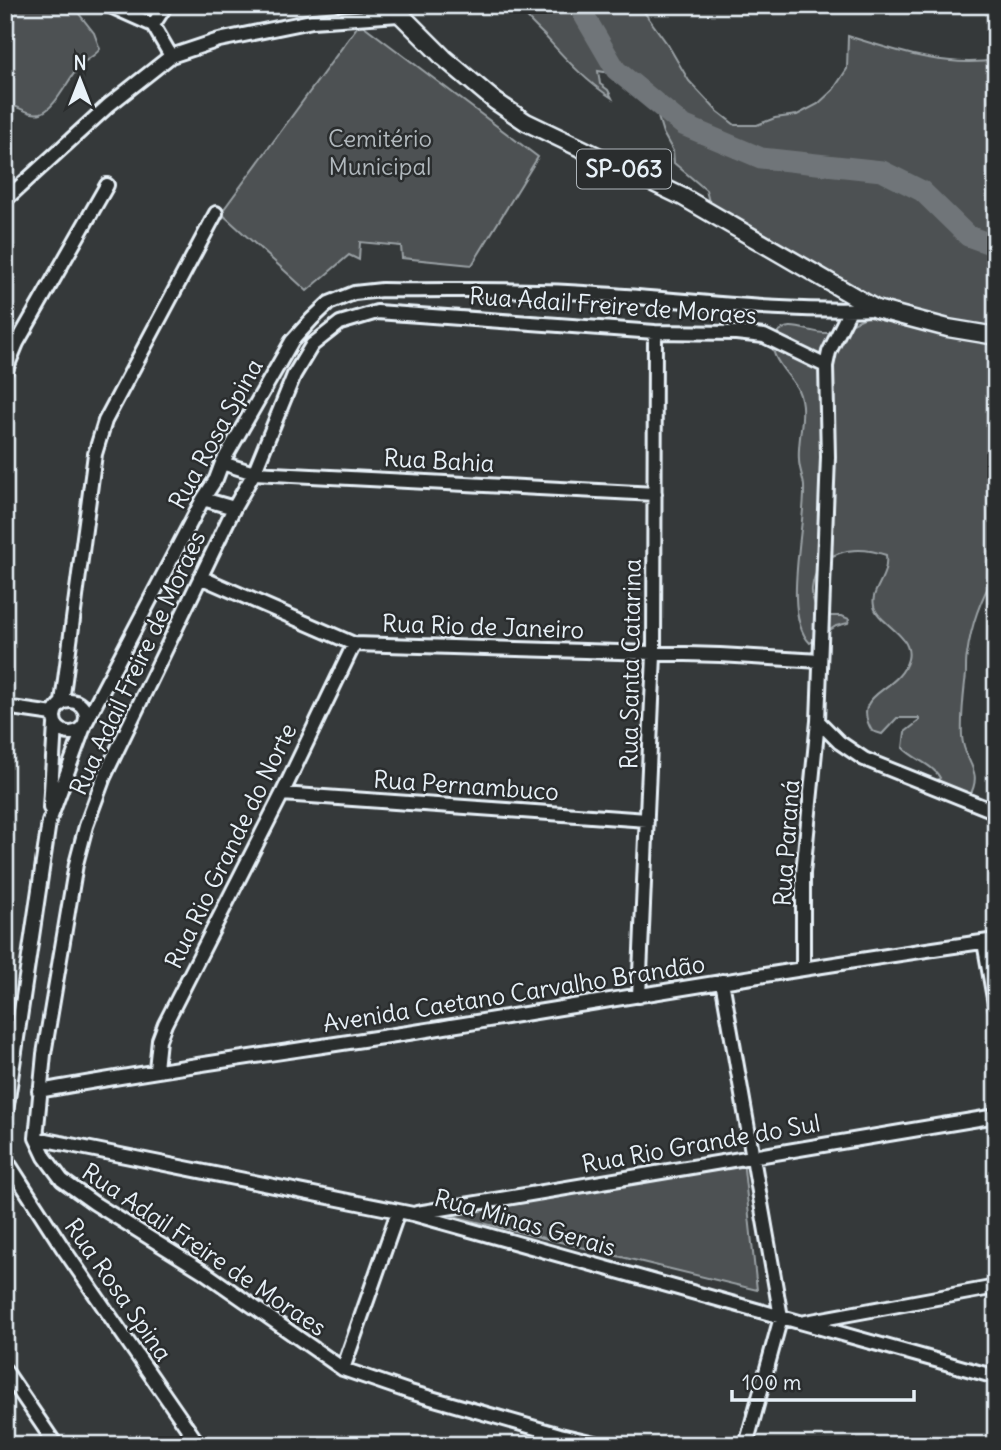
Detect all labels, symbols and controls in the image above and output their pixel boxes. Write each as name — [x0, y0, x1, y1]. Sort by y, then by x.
north arrow — [46, 46, 116, 116]
text: N — [73, 51, 87, 75]
park label: Cemitério Municipal — [328, 123, 432, 181]
road number: SP-063 — [577, 150, 671, 188]
street label: Rua Adail Freire de Moraes — [468, 280, 758, 330]
street label: Rua Rosa Spina — [161, 353, 269, 514]
street label: Rua Bahia — [383, 442, 495, 478]
street label: Rua Adail Freire de Moraes — [63, 526, 212, 800]
street label: Rua Santa Catarina — [613, 558, 647, 770]
street label: Rua Rio de Janeiro — [382, 607, 585, 645]
street label: Rua Rio Grande do Norte — [158, 718, 303, 973]
street label: Rua Pernambuco — [372, 764, 560, 806]
street label: Rua Paraná — [767, 779, 805, 907]
street label: Avenida Caetano Carvalho Brandão — [321, 948, 707, 1038]
street label: Rua Rio Grande do Sul — [579, 1107, 822, 1179]
street label: Rua Adail Freire de Moraes — [77, 1156, 332, 1342]
street label: Rua Minas Gerais — [431, 1182, 619, 1262]
street label: Rua Rosa Spina — [59, 1212, 179, 1367]
scale bar — [732, 1359, 914, 1403]
text: 100 m — [742, 1369, 801, 1396]

